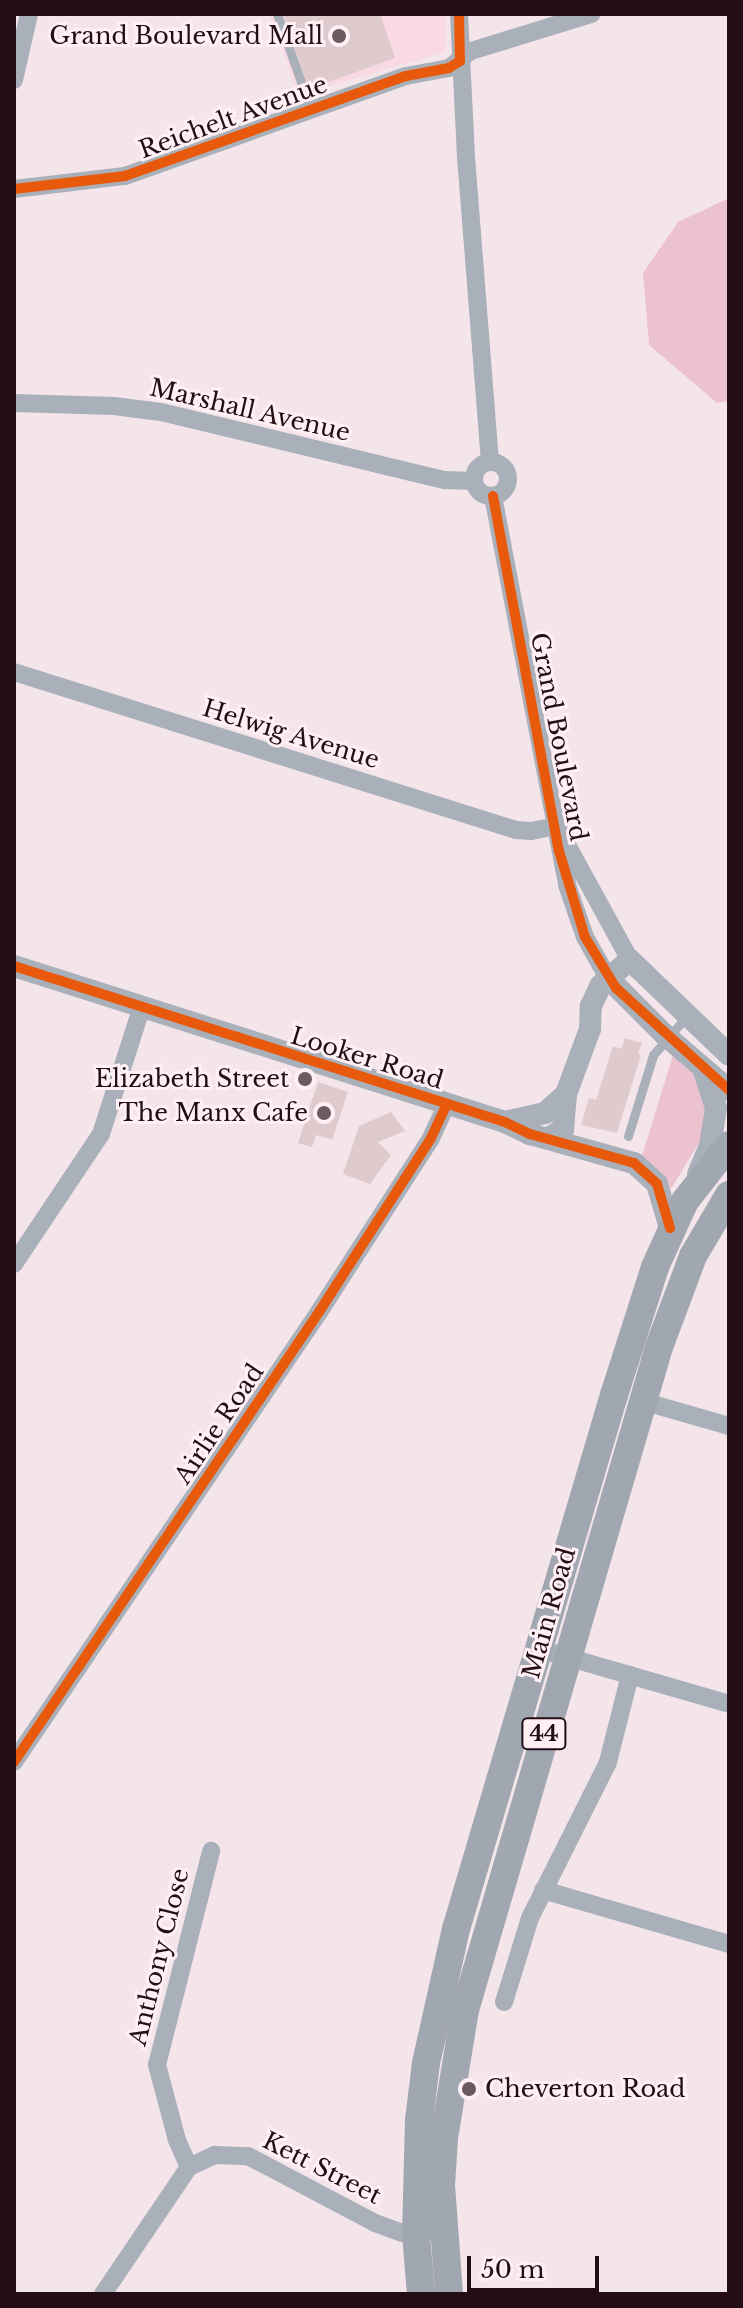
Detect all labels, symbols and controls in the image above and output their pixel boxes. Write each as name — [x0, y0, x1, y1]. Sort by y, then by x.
place label: Grand Boulevard Mall — [49, 22, 323, 50]
marker: Grand Boulevard Mall — [330, 27, 348, 45]
street label: Reichelt Avenue — [135, 69, 331, 165]
street label: Marshall Avenue — [147, 373, 353, 447]
street label: Grand Boulevard — [525, 630, 593, 844]
street label: Helwig Avenue — [199, 693, 383, 775]
street label: Looker Road — [287, 1021, 447, 1095]
place label: Elizabeth Street — [95, 1065, 289, 1093]
marker: Elizabeth Street — [296, 1070, 314, 1088]
place label: The Manx Cafe — [118, 1099, 308, 1127]
marker: The Manx Cafe — [315, 1104, 333, 1122]
street label: Airlie Road — [168, 1358, 270, 1490]
street label: Main Road — [517, 1544, 581, 1682]
road number: 44 — [520, 1716, 568, 1752]
street label: Anthony Close — [123, 1865, 195, 2049]
place label: Cheverton Road — [485, 2075, 686, 2103]
marker: Cheverton Road — [460, 2080, 478, 2098]
street label: Kett Street — [258, 2126, 386, 2210]
scale bar — [471, 2240, 603, 2290]
text: 50 m — [481, 2255, 544, 2284]

